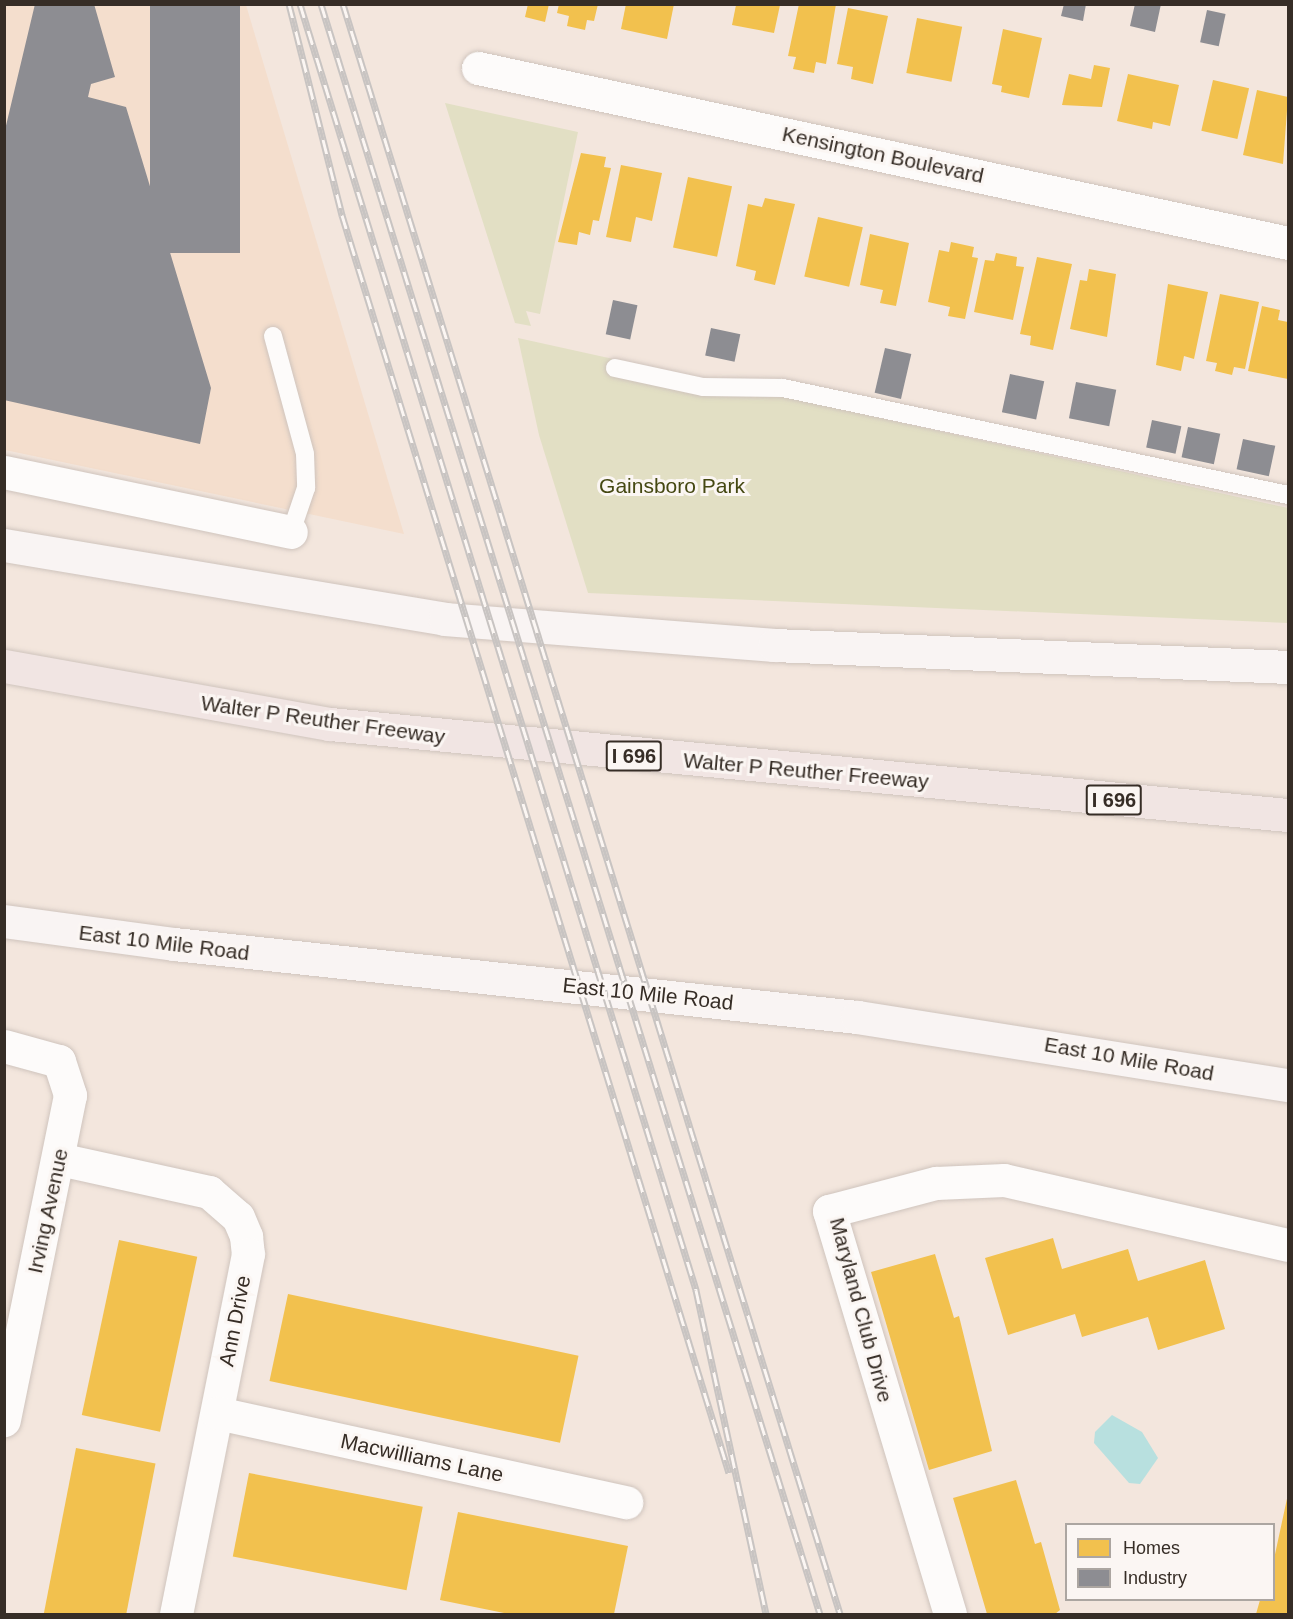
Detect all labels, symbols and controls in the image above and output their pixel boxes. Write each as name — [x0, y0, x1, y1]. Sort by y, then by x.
street label: Kensington Boulevard — [780, 121, 986, 189]
park label: Gainsboro Park — [599, 473, 745, 499]
street label: Walter P Reuther Freeway — [199, 690, 447, 750]
road number: I 696 — [606, 739, 662, 773]
street label: Walter P Reuther Freeway — [682, 748, 930, 794]
road number: I 696 — [1086, 783, 1142, 817]
street label: East 10 Mile Road — [77, 920, 251, 966]
street label: East 10 Mile Road — [561, 973, 735, 1015]
street label: East 10 Mile Road — [1042, 1032, 1216, 1086]
street label: Irving Avenue — [22, 1146, 74, 1276]
street label: Maryland Club Drive — [824, 1215, 898, 1405]
street label: Ann Drive — [214, 1273, 256, 1369]
street label: Macwilliams Lane — [338, 1428, 506, 1488]
legend — [1065, 1523, 1275, 1601]
text: Homes — [1123, 1538, 1180, 1558]
text: Industry — [1123, 1568, 1187, 1588]

